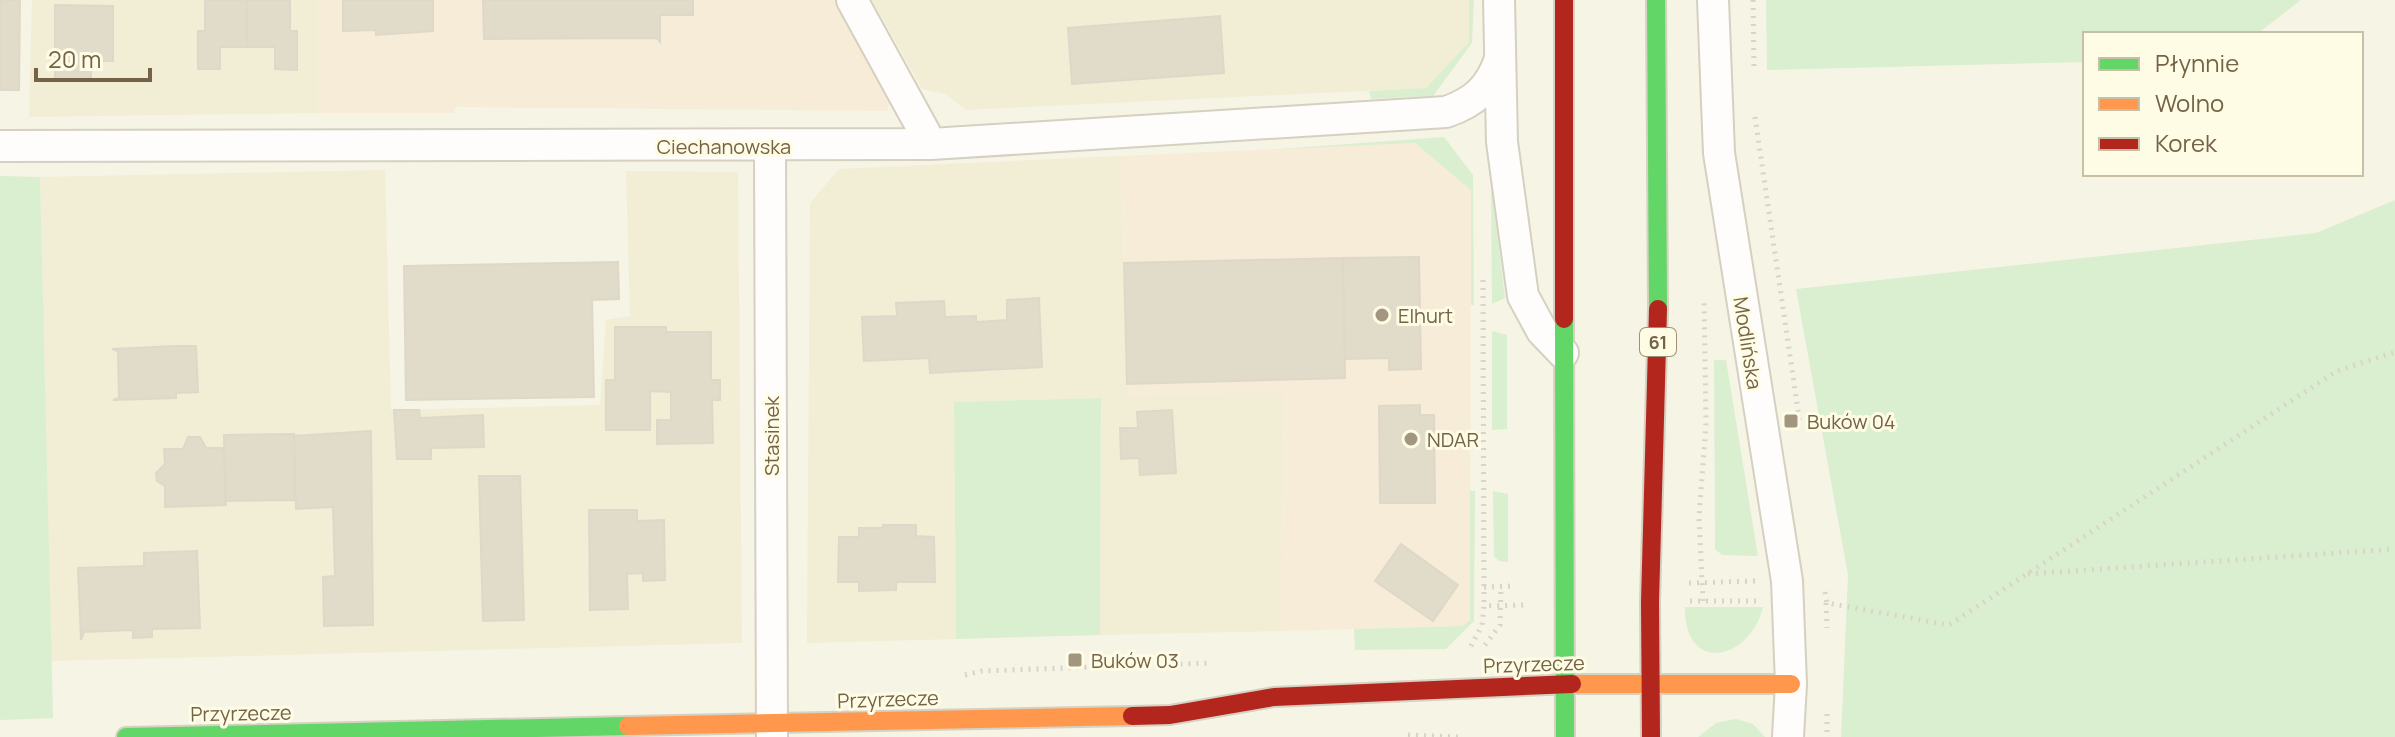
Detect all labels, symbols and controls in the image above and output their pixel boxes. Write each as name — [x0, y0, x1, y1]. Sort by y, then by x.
scale bar — [36, 32, 150, 82]
legend — [2083, 32, 2363, 176]
text: 20 m — [48, 42, 101, 75]
text: Płynnie — [2155, 46, 2239, 79]
text: Wolno — [2155, 86, 2224, 119]
text: Korek — [2155, 126, 2218, 159]
street label: Ciechanowska — [657, 133, 791, 160]
street label: Modlińska — [1727, 295, 1769, 391]
place label: Elhurt — [1398, 302, 1453, 329]
marker: Elhurt — [1373, 306, 1391, 324]
road number: 61 — [1640, 328, 1676, 356]
street label: Stasinek — [758, 395, 785, 476]
place label: Buków 04 — [1807, 408, 1896, 435]
marker: Buków 04 — [1782, 412, 1800, 430]
place label: NDAR — [1427, 426, 1479, 453]
marker: NDAR — [1402, 430, 1420, 448]
place label: Buków 03 — [1091, 647, 1179, 674]
street label: Przyrzecze — [1483, 649, 1585, 679]
marker: Buków 03 — [1066, 651, 1084, 669]
street label: Przyrzecze — [837, 684, 939, 714]
street label: Przyrzecze — [190, 699, 292, 727]

